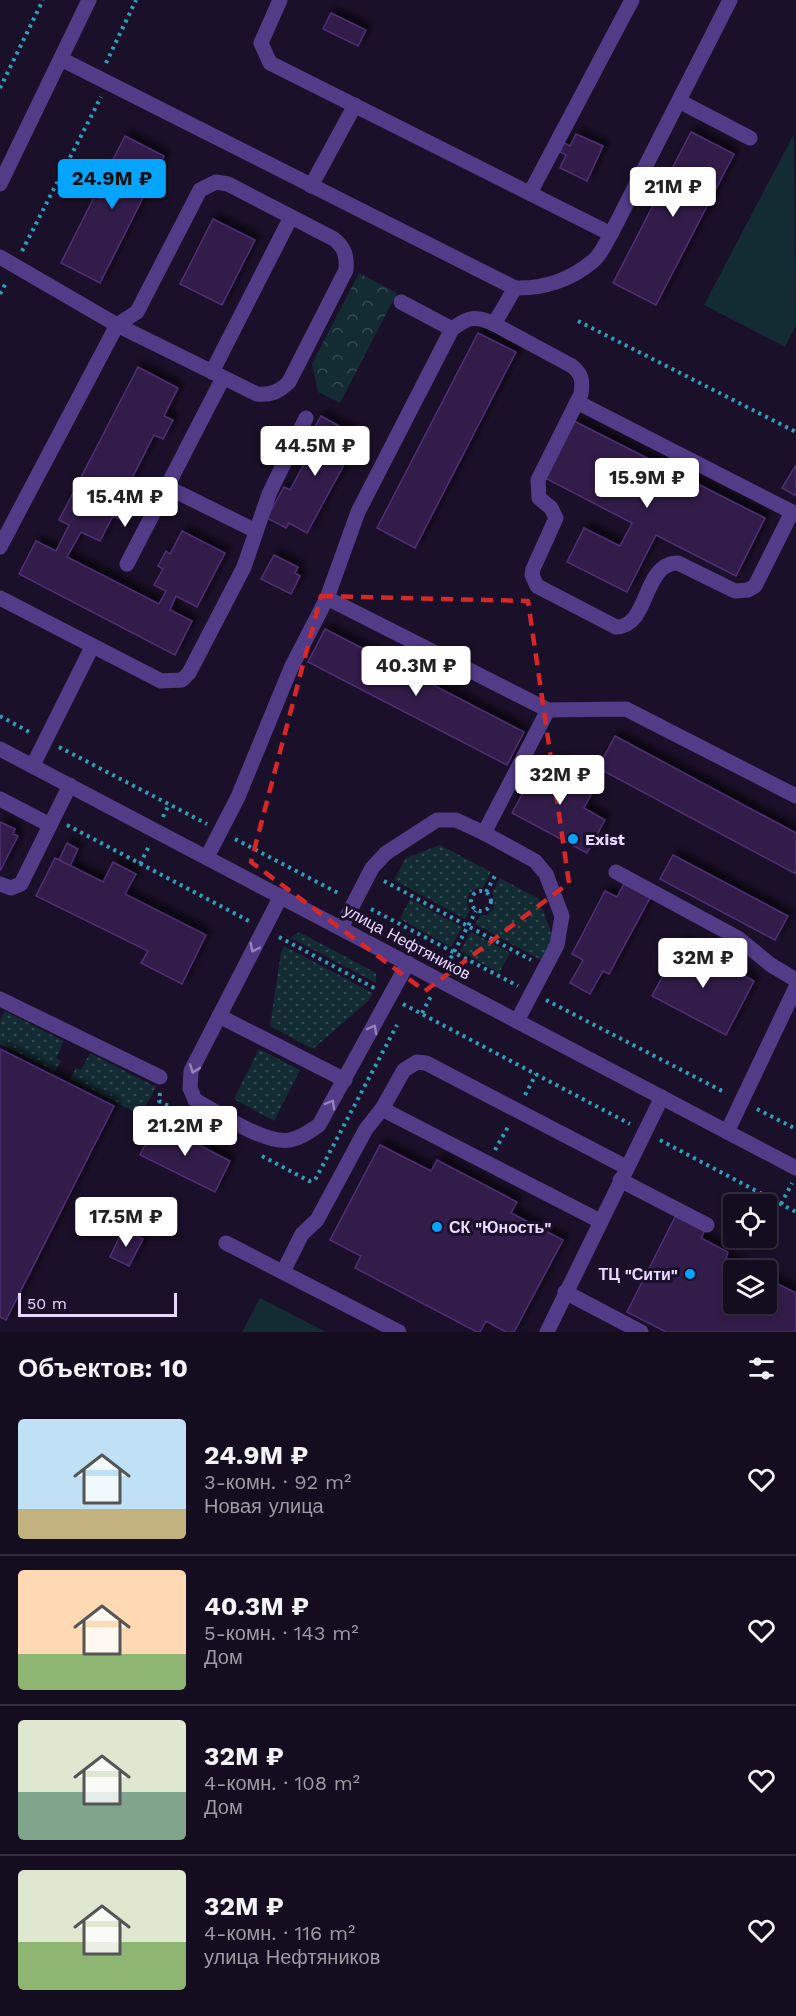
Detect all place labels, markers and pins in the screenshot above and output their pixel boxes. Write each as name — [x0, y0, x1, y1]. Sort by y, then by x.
pin: 24.9M ₽ — [57, 159, 167, 210]
pin: 21M ₽ — [631, 167, 715, 218]
pin: 44.5M ₽ — [260, 426, 370, 477]
pin: 15.9M ₽ — [592, 458, 702, 509]
pin: 15.4M ₽ — [70, 477, 180, 528]
pin: 40.3M ₽ — [361, 646, 471, 697]
pin: 32M ₽ — [518, 755, 602, 806]
place label: Exist — [585, 830, 625, 849]
marker: Exist — [566, 832, 580, 846]
pin: 32M ₽ — [661, 938, 745, 989]
pin: 21.2M ₽ — [130, 1106, 240, 1157]
pin: 17.5M ₽ — [71, 1197, 181, 1248]
place label: СК "Юность" — [449, 1218, 552, 1237]
marker: СК "Юность" — [430, 1220, 444, 1234]
place label: ТЦ "Сити" — [599, 1265, 678, 1284]
marker: ТЦ "Сити" — [683, 1267, 697, 1281]

